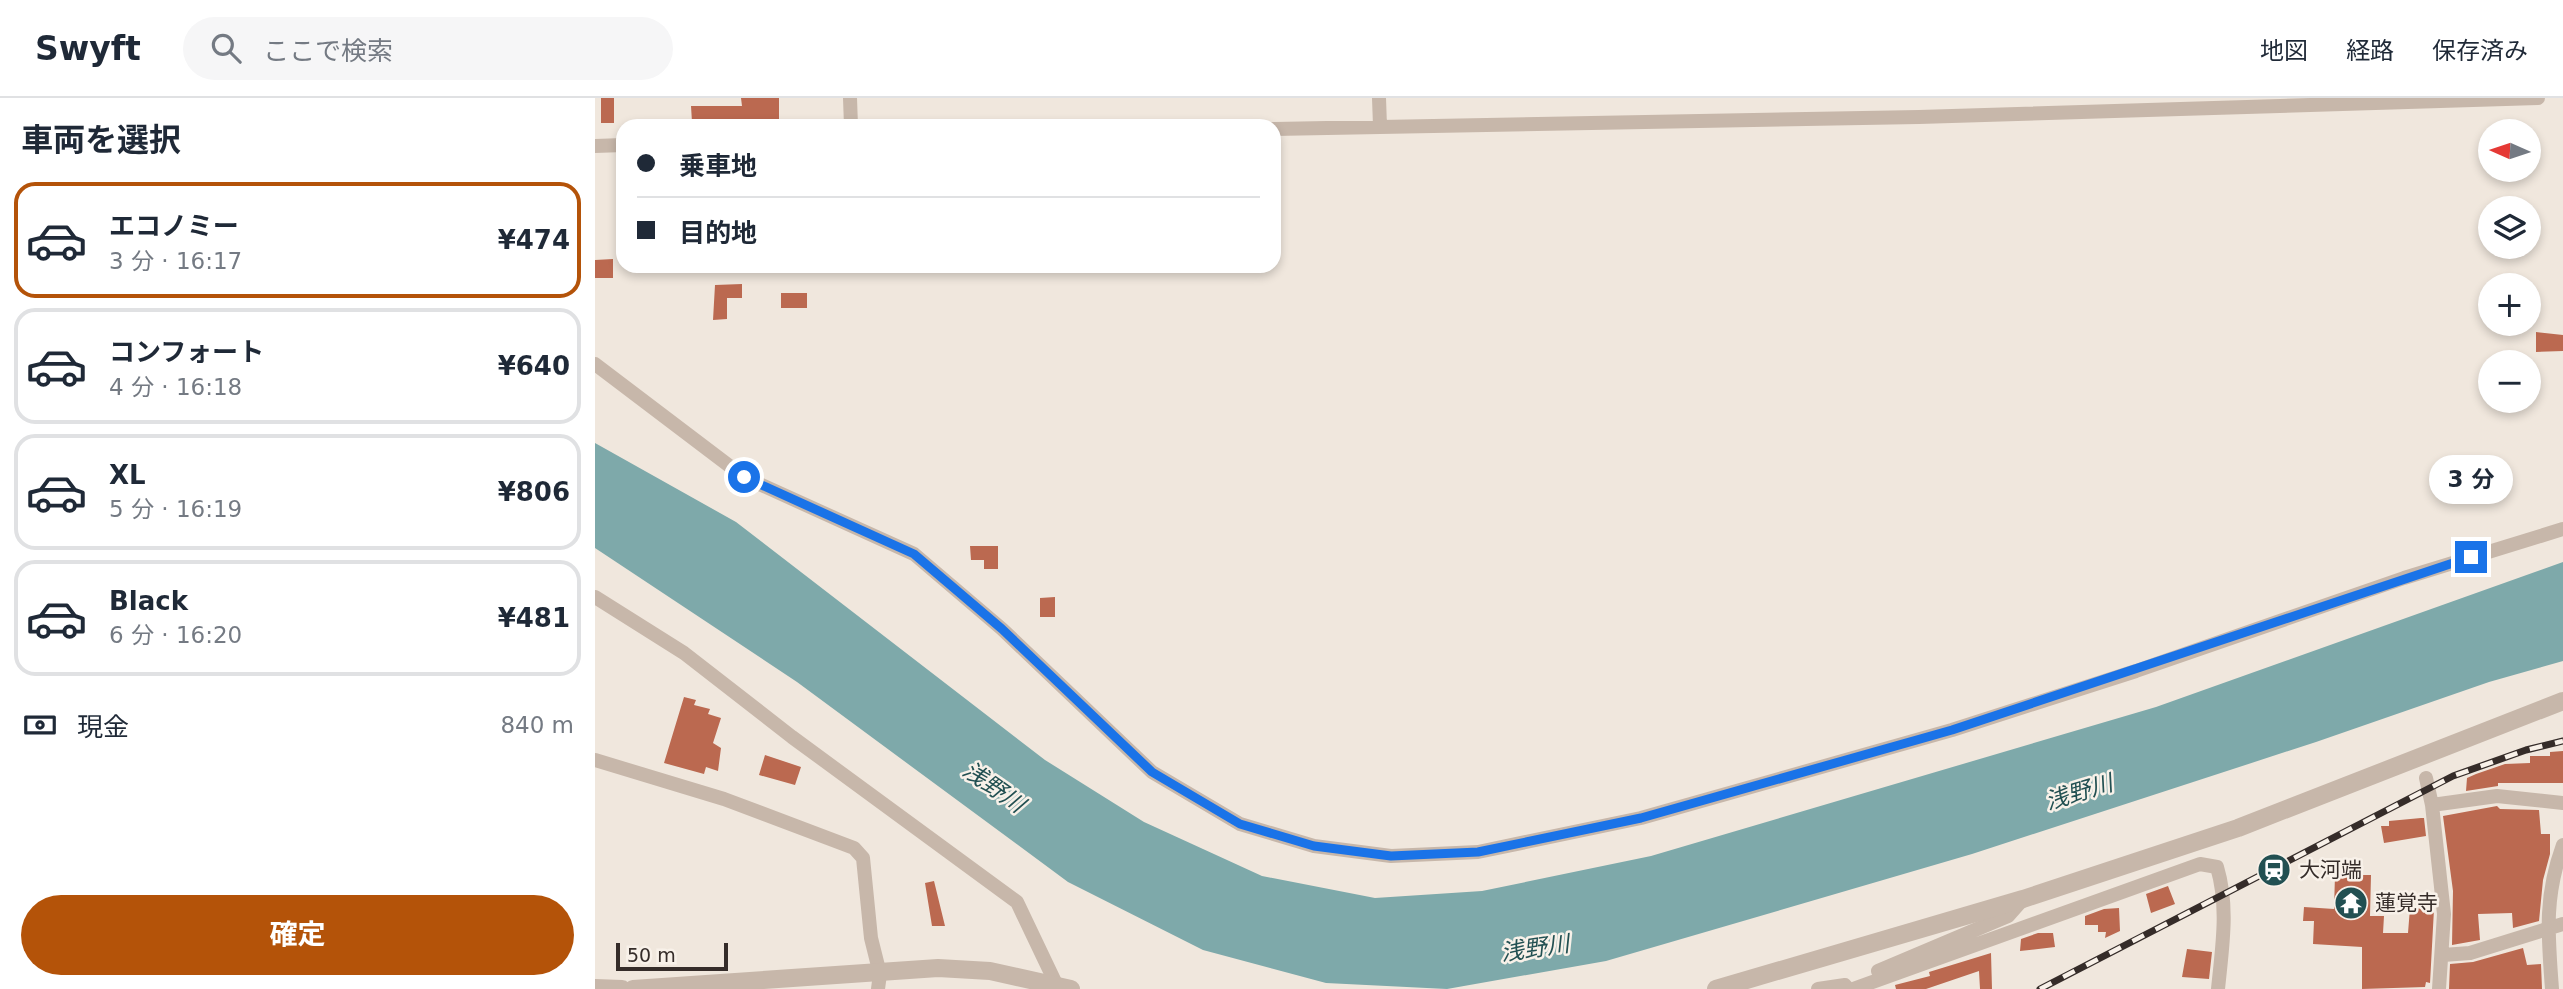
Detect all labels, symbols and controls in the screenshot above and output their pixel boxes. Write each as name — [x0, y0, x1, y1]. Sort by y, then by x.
search box — [183, 17, 673, 80]
text: Swyft — [35, 29, 141, 68]
icon: search — [207, 29, 245, 67]
text: ここで検索 — [263, 36, 393, 66]
text: 地図 — [2260, 37, 2308, 65]
text: 経路 — [2346, 37, 2394, 65]
text: 保存済み — [2432, 37, 2528, 65]
north arrow — [2478, 119, 2541, 182]
map controls — [2478, 119, 2541, 413]
text: 車両を選択 — [21, 121, 181, 159]
text: 乗車地 — [679, 151, 757, 181]
button: layers — [2478, 196, 2541, 259]
icon: car — [25, 209, 88, 272]
text: エコノミー — [109, 211, 239, 241]
text: 目的地 — [679, 218, 757, 248]
text: ¥474 — [498, 225, 570, 255]
text: 3 分 · 16:17 — [109, 248, 242, 274]
button: + — [2478, 273, 2541, 336]
icon: car — [25, 335, 88, 398]
text: コンフォート — [109, 337, 264, 367]
button: − — [2478, 350, 2541, 413]
text: ¥640 — [498, 351, 570, 381]
text: 4 分 · 16:18 — [109, 374, 242, 400]
callout: 3 分 — [2429, 456, 2513, 504]
text: XL — [109, 460, 146, 490]
icon: car — [25, 461, 88, 524]
route start — [728, 461, 760, 493]
text: 3 分 — [2447, 466, 2495, 492]
text: ¥806 — [498, 477, 570, 507]
text: 5 分 · 16:19 — [109, 496, 242, 522]
route end — [2455, 541, 2487, 573]
text: Black — [109, 586, 188, 616]
icon: car — [25, 587, 88, 650]
text: ¥481 — [498, 603, 570, 633]
text: 6 分 · 16:20 — [109, 622, 242, 648]
icon: cash — [21, 706, 59, 744]
text: 現金 — [77, 712, 129, 742]
text: 840 m — [500, 712, 574, 738]
water label: 浅野川 — [958, 757, 1032, 819]
water label: 浅野川 — [2042, 769, 2119, 815]
station icon: 大河端 — [2255, 851, 2293, 889]
place label: 大河端 — [2299, 858, 2362, 882]
temple icon: 蓮覚寺 — [2332, 884, 2370, 922]
place label: 蓮覚寺 — [2375, 891, 2438, 915]
button: 確定 — [21, 895, 574, 975]
water label: 浅野川 — [1499, 930, 1574, 966]
scale bar — [616, 940, 728, 972]
text: 50 m — [627, 944, 676, 966]

